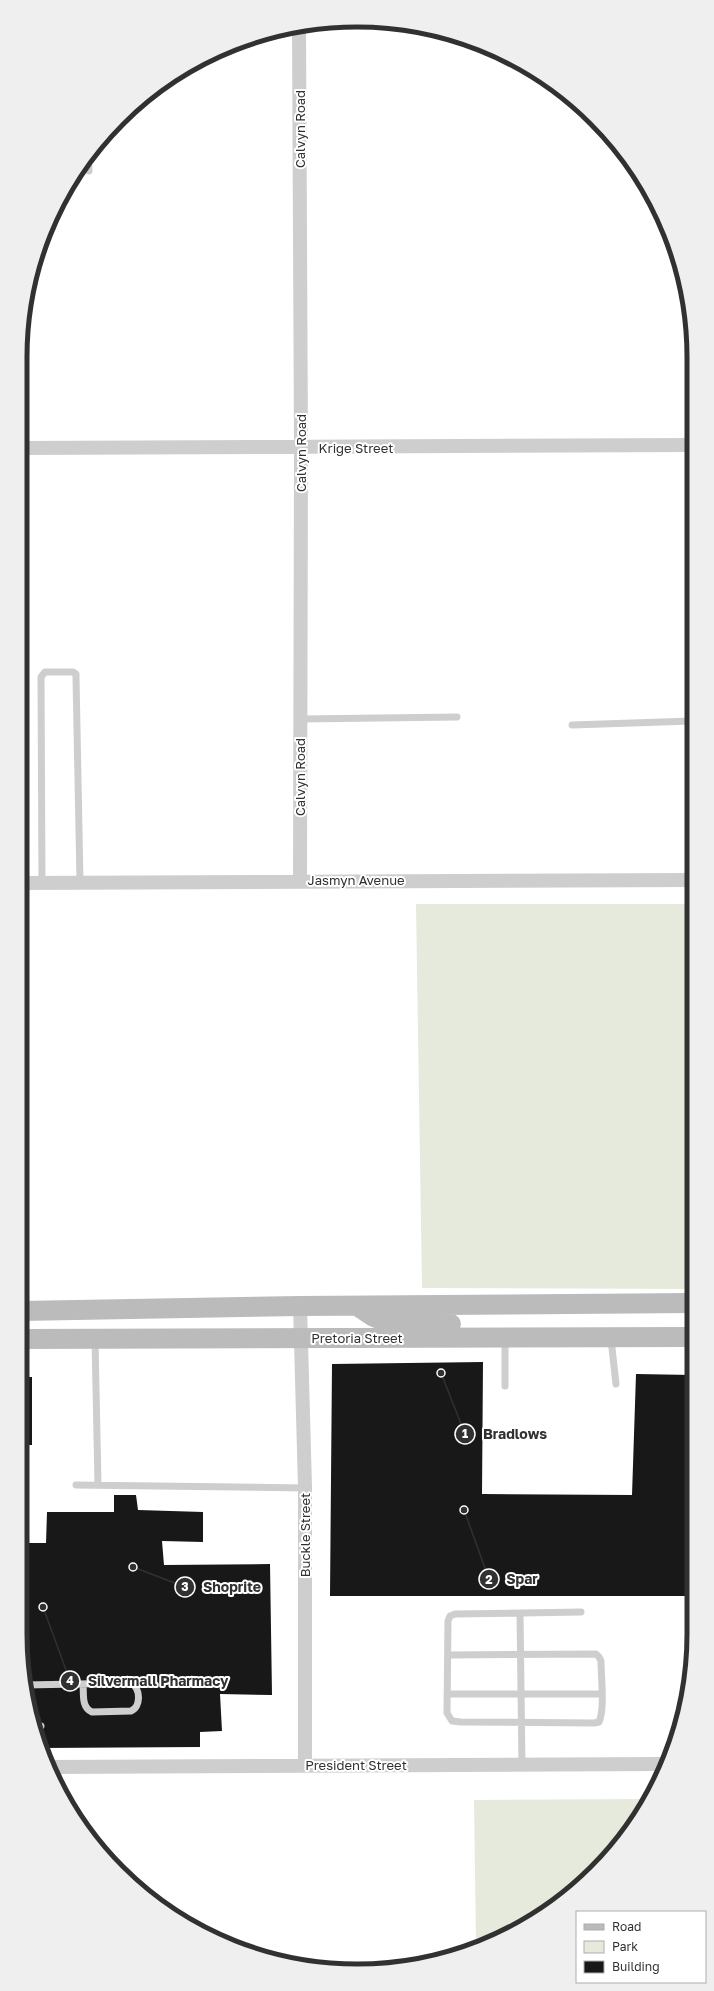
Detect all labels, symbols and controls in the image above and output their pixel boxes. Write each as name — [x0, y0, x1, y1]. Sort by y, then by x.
street label: Calvyn Road — [292, 90, 308, 168]
street label: Calvyn Road — [293, 414, 309, 492]
street label: Krige Street — [319, 440, 393, 456]
street label: Calvyn Road — [292, 738, 308, 816]
street label: Jasmyn Avenue — [307, 872, 405, 888]
street label: Pretoria Street — [311, 1330, 403, 1346]
callout: Bradlows — [455, 1421, 555, 1447]
text: Bradlows — [483, 1425, 547, 1442]
text: 1 — [462, 1426, 468, 1441]
street label: Buckle Street — [297, 1493, 313, 1577]
callout: Spar — [479, 1566, 546, 1592]
text: Spar — [506, 1570, 538, 1587]
text: 2 — [485, 1572, 493, 1587]
callout: Shoprite — [175, 1574, 269, 1600]
text: Shoprite — [203, 1578, 261, 1595]
text: 3 — [181, 1579, 189, 1594]
callout: Silvermall Pharmacy — [60, 1668, 237, 1694]
text: Silvermall Pharmacy — [88, 1672, 229, 1689]
text: 4 — [66, 1673, 74, 1688]
street label: President Street — [305, 1757, 407, 1773]
legend — [576, 1911, 706, 1983]
text: Road — [612, 1919, 641, 1934]
text: Park — [612, 1939, 638, 1954]
text: Building — [612, 1959, 660, 1974]

